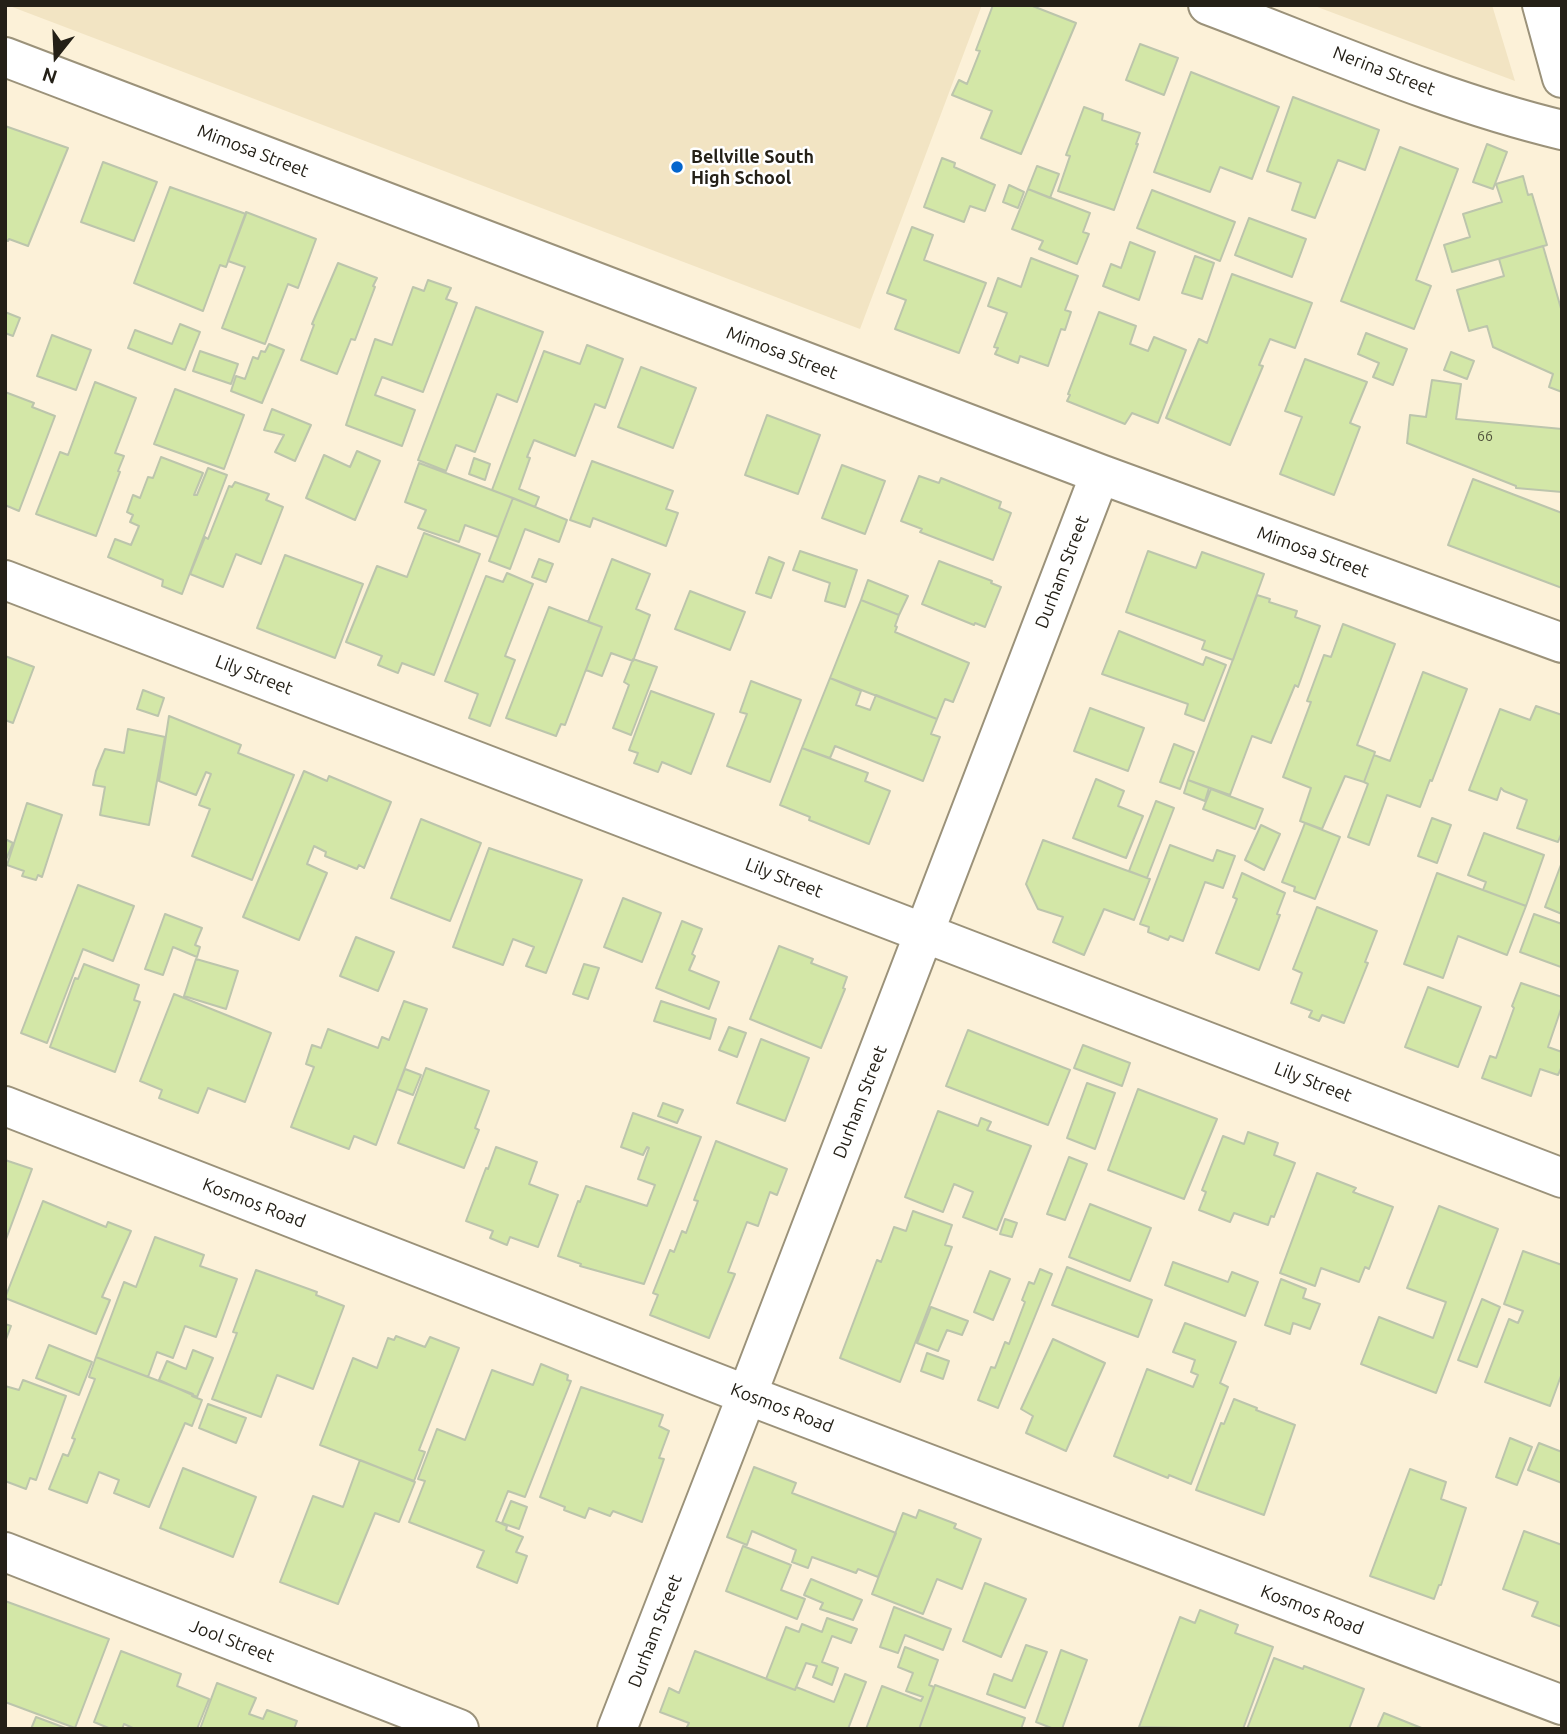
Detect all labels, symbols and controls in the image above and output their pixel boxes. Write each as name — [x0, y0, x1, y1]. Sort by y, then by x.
north arrow — [21, 21, 91, 91]
street label: Nerina Street — [1330, 42, 1438, 100]
text: N — [39, 63, 60, 89]
street label: Mimosa Street — [194, 120, 312, 182]
place label: Bellville South High School — [691, 146, 814, 188]
marker: Bellville South High School — [669, 159, 685, 175]
street label: Mimosa Street — [723, 322, 841, 384]
house number: 66 — [1477, 428, 1493, 444]
street label: Durham Street — [1031, 512, 1093, 632]
street label: Mimosa Street — [1254, 522, 1372, 582]
street label: Lily Street — [212, 650, 296, 700]
street label: Lily Street — [742, 853, 826, 903]
street label: Durham Street — [829, 1042, 891, 1162]
street label: Lily Street — [1271, 1057, 1355, 1107]
street label: Kosmos Road — [199, 1173, 309, 1233]
street label: Kosmos Road — [727, 1378, 837, 1438]
street label: Durham Street — [624, 1571, 686, 1691]
street label: Kosmos Road — [1257, 1580, 1367, 1640]
street label: Jool Street — [187, 1615, 277, 1667]

